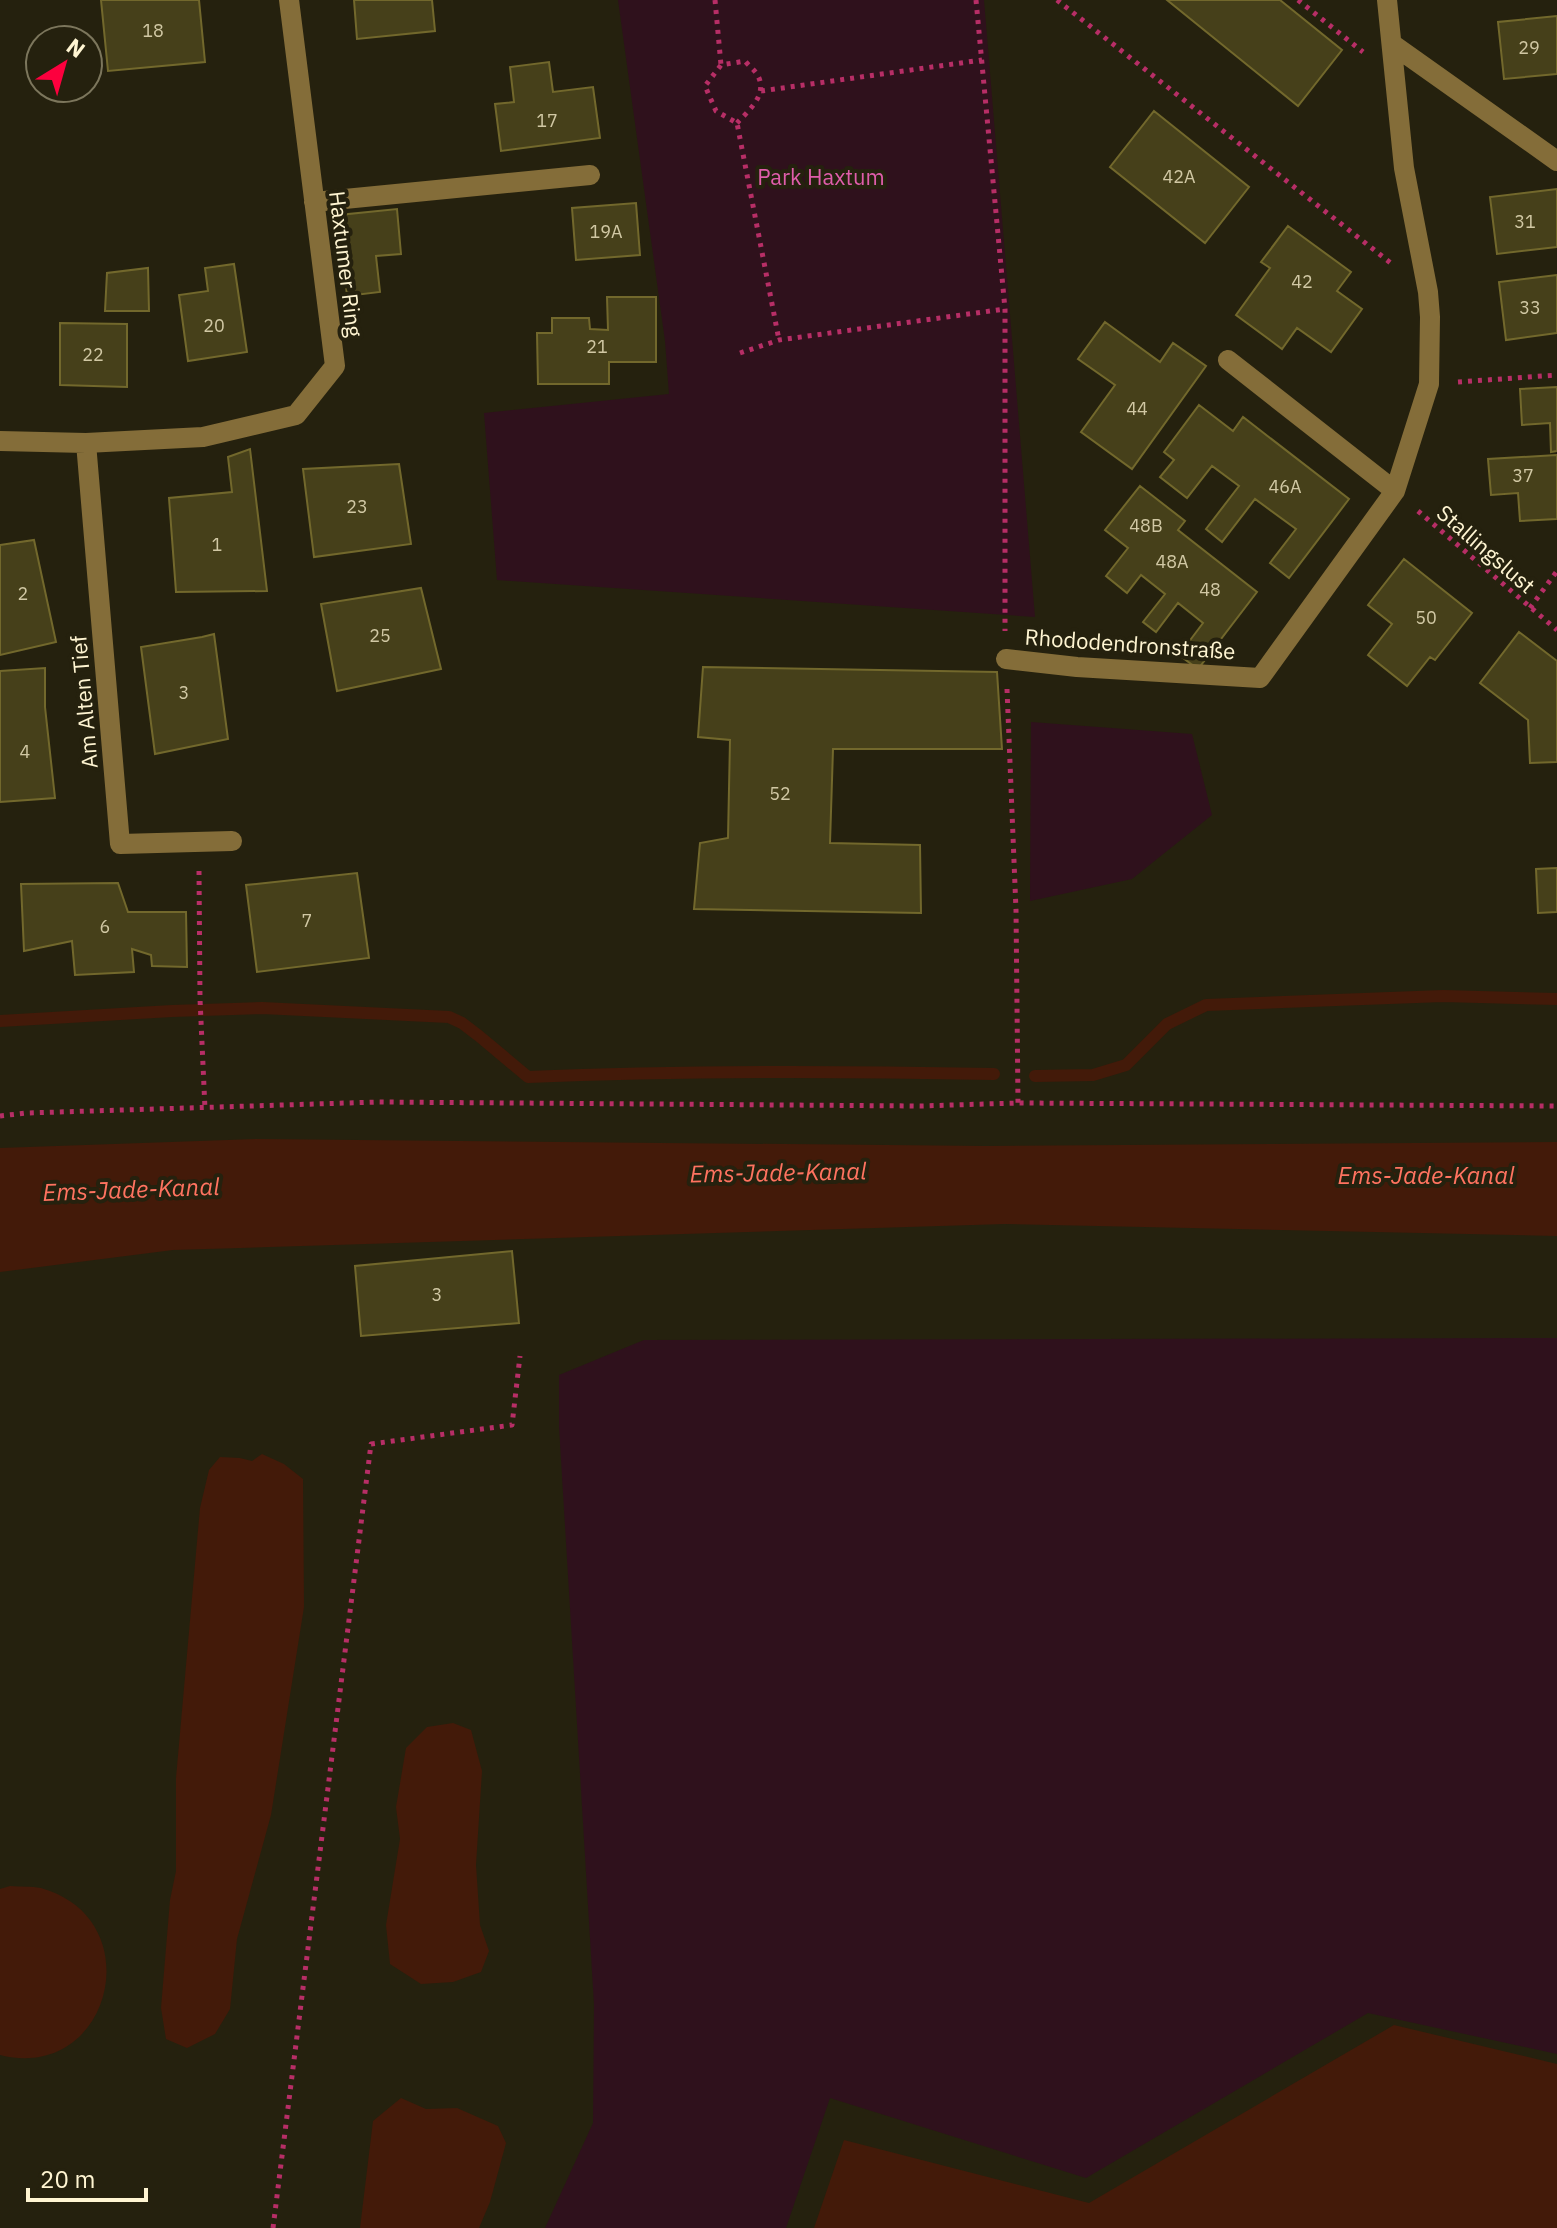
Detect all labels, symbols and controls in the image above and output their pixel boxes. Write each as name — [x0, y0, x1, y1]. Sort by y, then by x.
house number: 18 — [142, 19, 164, 42]
north arrow — [24, 24, 104, 104]
text: N — [61, 31, 91, 64]
house number: 29 — [1518, 36, 1540, 59]
house number: 17 — [536, 109, 558, 132]
park label: Park Haxtum — [757, 162, 885, 191]
house number: 42A — [1162, 165, 1196, 188]
street label: Haxtumer Ring — [323, 189, 370, 339]
house number: 31 — [1514, 210, 1536, 233]
house number: 19A — [589, 220, 623, 243]
house number: 42 — [1291, 270, 1313, 293]
house number: 33 — [1519, 296, 1541, 319]
house number: 20 — [203, 314, 225, 337]
house number: 21 — [586, 335, 608, 358]
house number: 22 — [82, 343, 104, 366]
house number: 44 — [1126, 397, 1148, 420]
house number: 37 — [1512, 464, 1534, 487]
house number: 46A — [1268, 475, 1302, 498]
house number: 23 — [346, 495, 368, 518]
street label: Stallingslust — [1431, 498, 1542, 599]
house number: 48B — [1129, 514, 1163, 537]
house number: 1 — [212, 533, 222, 556]
house number: 48A — [1155, 550, 1189, 573]
house number: 48 — [1199, 578, 1221, 601]
house number: 2 — [18, 582, 28, 605]
house number: 50 — [1415, 606, 1437, 629]
street label: Rhododendronstraße — [1024, 622, 1236, 665]
house number: 25 — [369, 624, 391, 647]
street label: Am Alten Tief — [63, 634, 104, 770]
house number: 3 — [179, 681, 189, 704]
house number: 4 — [20, 740, 31, 763]
house number: 52 — [769, 782, 791, 805]
house number: 7 — [302, 909, 312, 932]
house number: 6 — [100, 915, 110, 938]
water label: Ems-Jade-Kanal — [689, 1154, 867, 1190]
water label: Ems-Jade-Kanal — [1338, 1159, 1515, 1191]
water label: Ems-Jade-Kanal — [42, 1170, 221, 1208]
house number: 3 — [432, 1283, 442, 1306]
scale bar — [28, 2152, 146, 2202]
text: 20 m — [40, 2163, 95, 2195]

